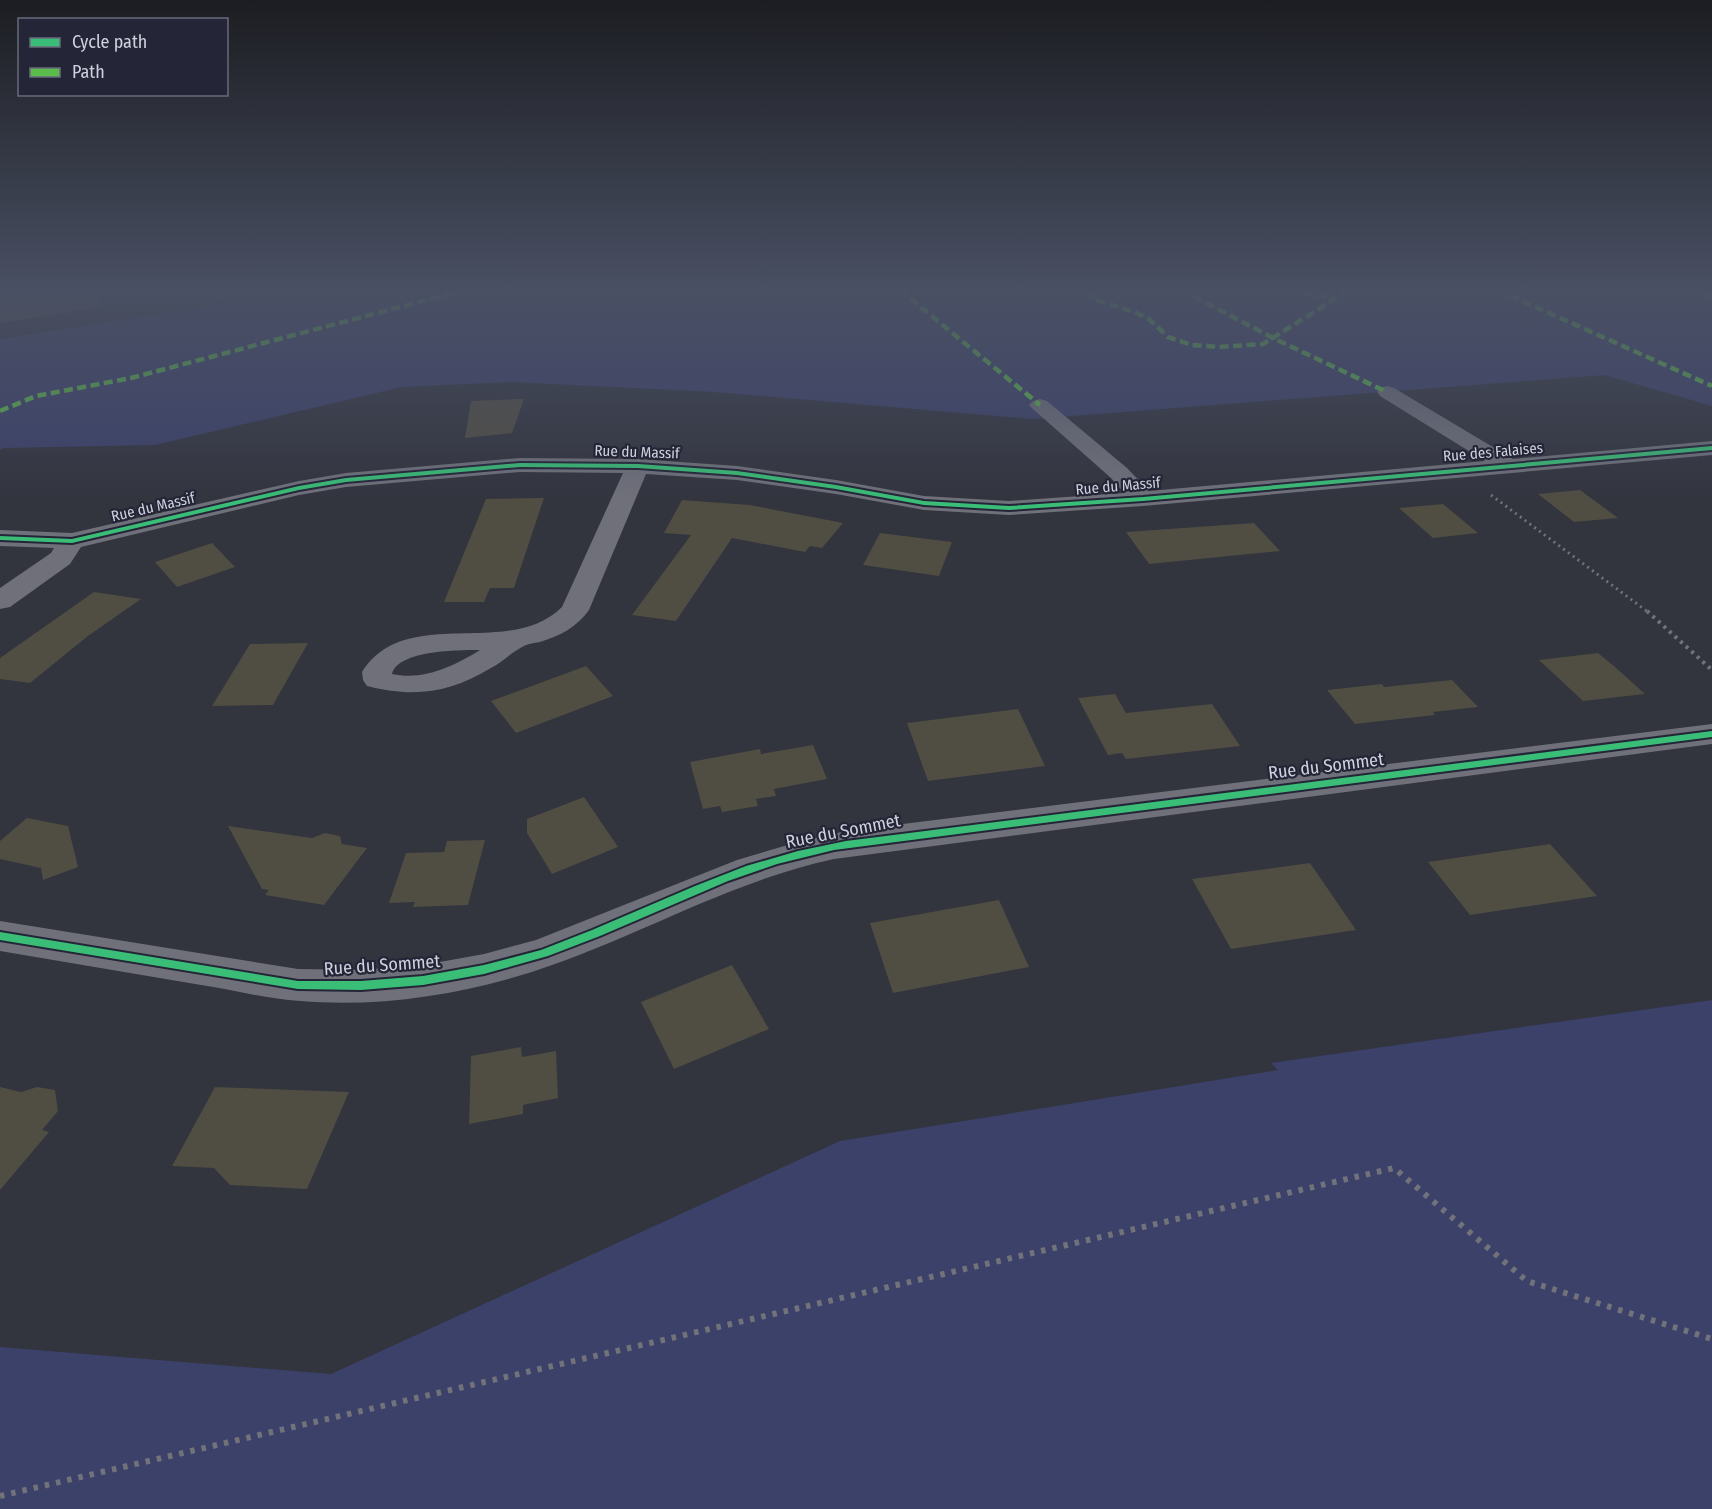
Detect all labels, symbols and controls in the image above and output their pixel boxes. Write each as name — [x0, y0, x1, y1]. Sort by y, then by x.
legend — [18, 18, 228, 96]
text: Cycle path — [72, 31, 147, 53]
text: Path — [72, 61, 105, 83]
street label: Rue des Falaises — [1442, 439, 1544, 465]
street label: Rue du Massif — [594, 442, 681, 463]
street label: Rue du Massif — [1075, 473, 1163, 499]
street label: Rue du Massif — [109, 488, 198, 525]
street label: Rue du Sommet — [1267, 748, 1385, 784]
street label: Rue du Sommet — [784, 809, 902, 853]
street label: Rue du Sommet — [323, 950, 441, 980]

